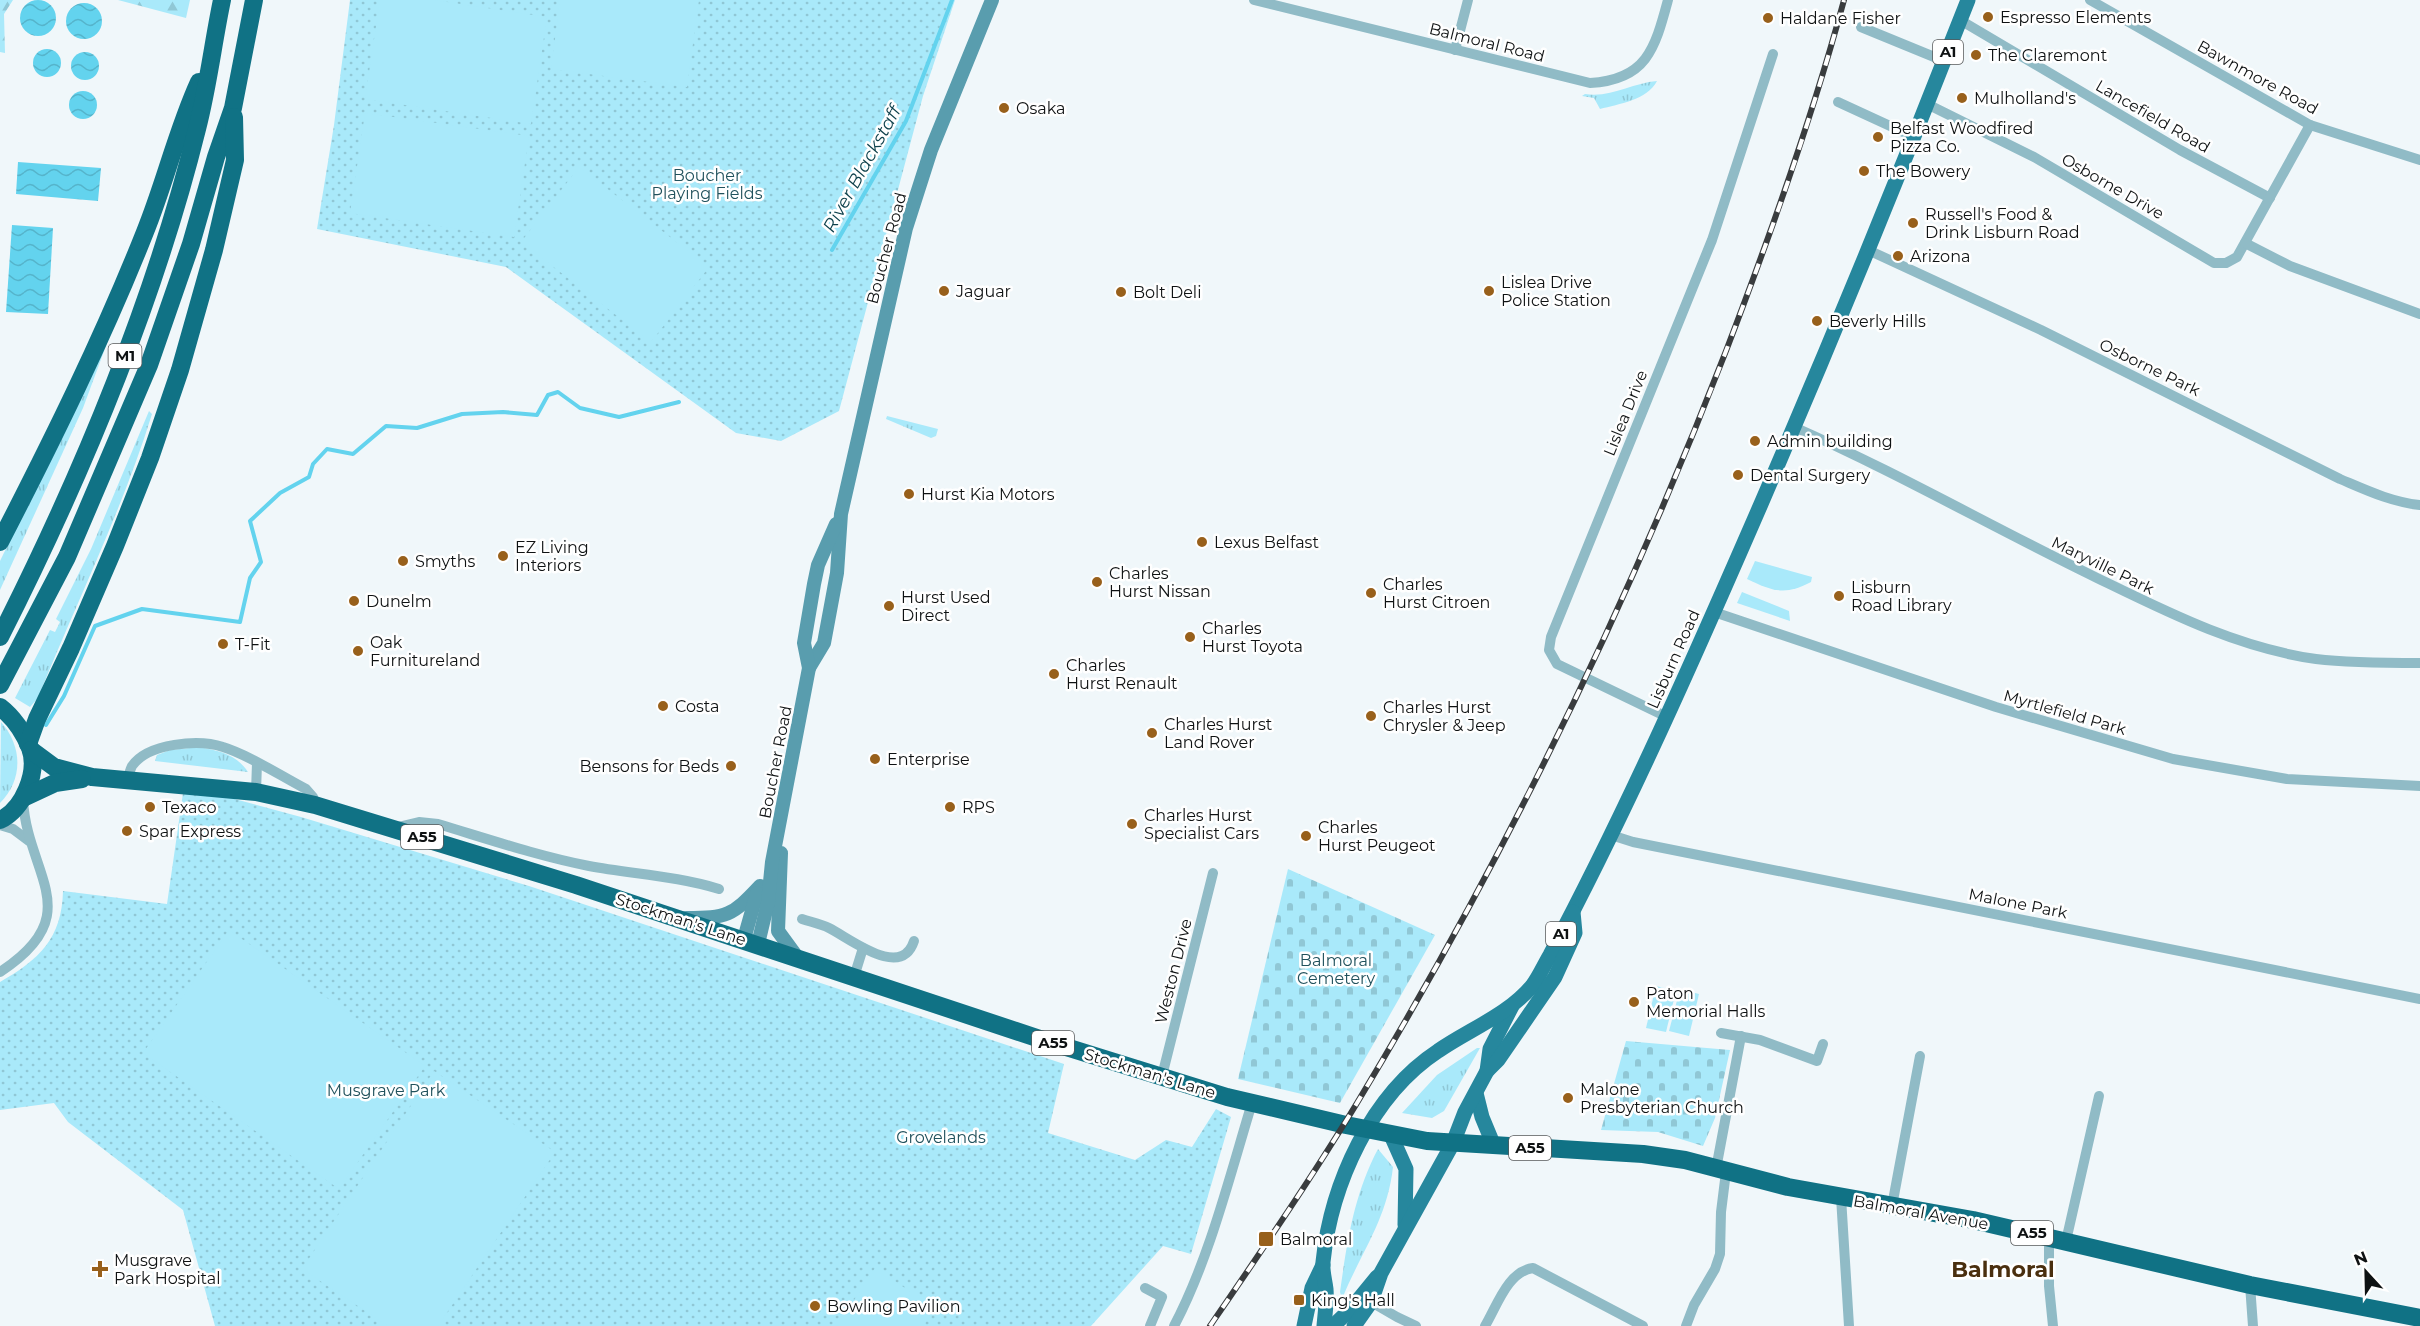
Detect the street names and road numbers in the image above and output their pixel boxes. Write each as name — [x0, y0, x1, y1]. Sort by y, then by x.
street label: Balmoral Road — [1427, 19, 1547, 66]
street label: Bawnmore Road — [2194, 36, 2321, 119]
road number: A1 — [1933, 40, 1963, 64]
street label: Lancefield Road — [2092, 76, 2213, 157]
street label: Osborne Drive — [2058, 149, 2167, 223]
street label: Boucher Road — [862, 190, 910, 306]
street label: Osborne Park — [2096, 335, 2204, 400]
road number: M1 — [108, 344, 142, 368]
street label: Lislea Drive — [1600, 368, 1651, 459]
street label: Maryville Park — [2048, 532, 2157, 599]
street label: Lisburn Road — [1643, 607, 1704, 712]
street label: Myrtlefield Park — [2002, 686, 2129, 739]
street label: Boucher Road — [755, 704, 796, 820]
road number: A55 — [401, 825, 443, 849]
street label: Malone Park — [1967, 885, 2069, 922]
street label: Stockman's Lane — [613, 889, 749, 950]
street label: Weston Drive — [1151, 917, 1196, 1026]
road number: A1 — [1546, 922, 1576, 946]
road number: A55 — [1032, 1031, 1074, 1055]
street label: Stockman's Lane — [1082, 1044, 1218, 1102]
road number: A55 — [1509, 1136, 1551, 1160]
street label: Balmoral Avenue — [1852, 1191, 1990, 1234]
road number: A55 — [2011, 1221, 2053, 1245]

